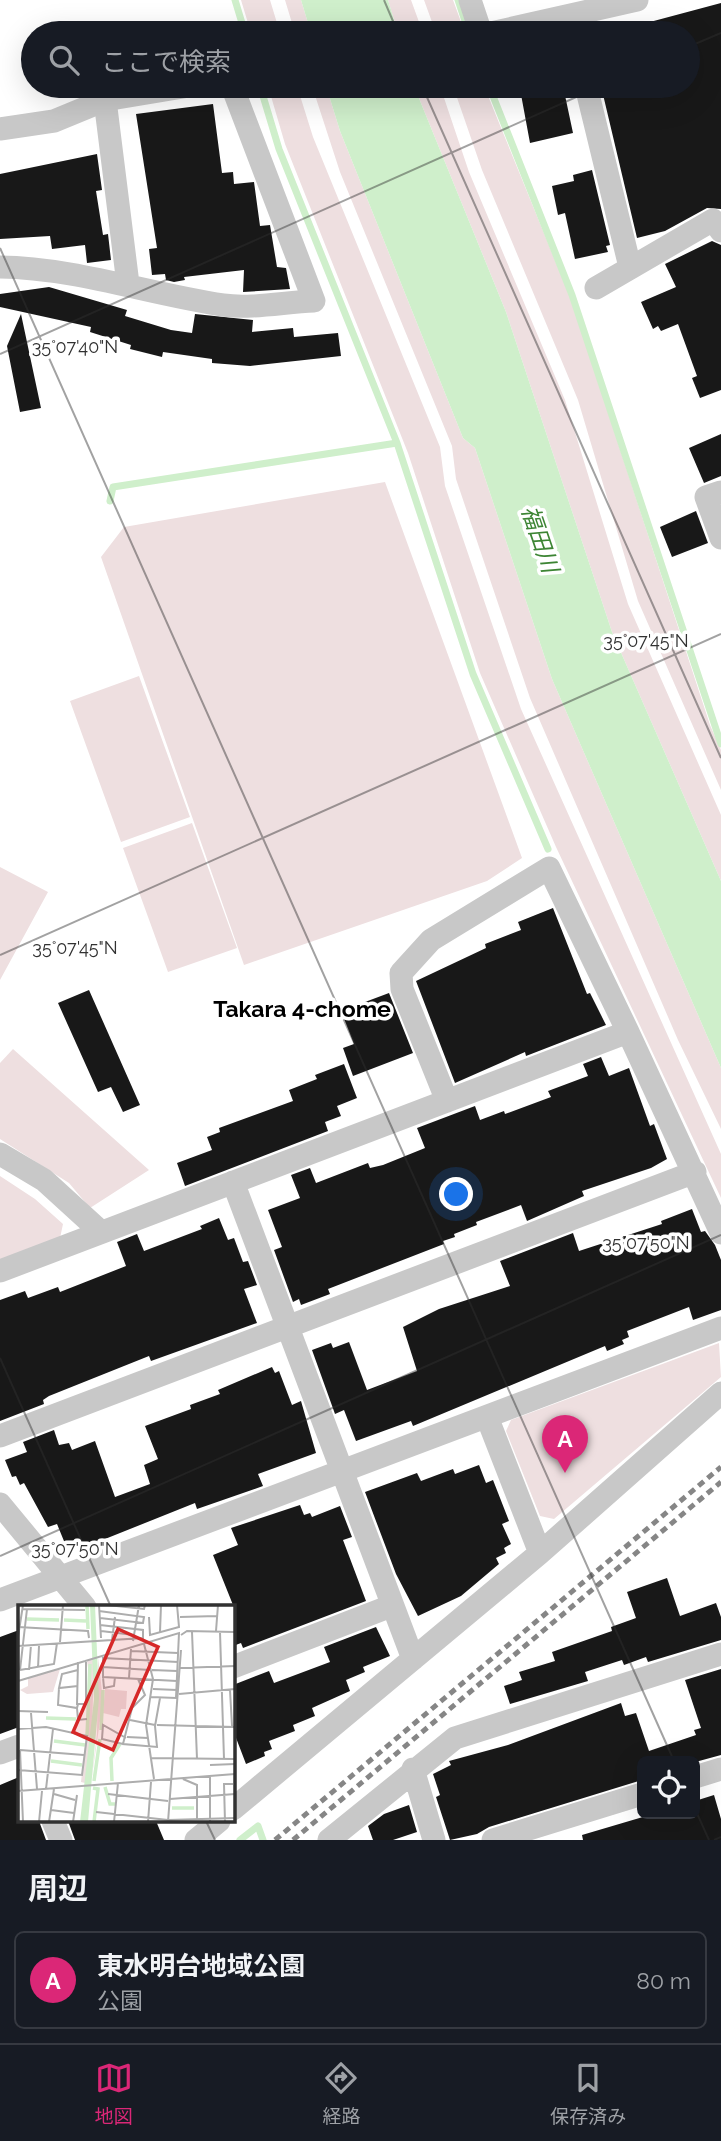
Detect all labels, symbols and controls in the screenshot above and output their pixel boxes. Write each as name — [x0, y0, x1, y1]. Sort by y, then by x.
search box — [21, 21, 700, 98]
icon: search — [45, 41, 83, 79]
text: ここで検索 — [101, 47, 231, 77]
text: 35°07'40"N — [32, 336, 118, 357]
water label: 福田川 — [516, 502, 565, 579]
text: 35°07'45"N — [603, 630, 689, 651]
text: 35°07'45"N — [32, 937, 118, 958]
district label: Takara 4-chome — [213, 995, 391, 1022]
your location — [439, 1177, 473, 1211]
text: 35°07'50"N — [602, 1232, 690, 1253]
pin: A — [542, 1415, 588, 1473]
text: 35°07'50"N — [31, 1538, 119, 1559]
inset map — [18, 1605, 234, 1822]
map controls — [637, 1756, 700, 1819]
button: locate — [637, 1756, 700, 1819]
text: 周辺 — [28, 1871, 88, 1906]
text: 東水明台地域公園 — [97, 1951, 305, 1981]
text: A — [45, 1967, 61, 1994]
text: 80 m — [636, 1967, 691, 1994]
text: 公園 — [97, 1987, 143, 2014]
tab: 地図 — [95, 2059, 133, 2128]
tab: 経路 — [322, 2059, 360, 2128]
tab: 保存済み — [550, 2059, 626, 2128]

